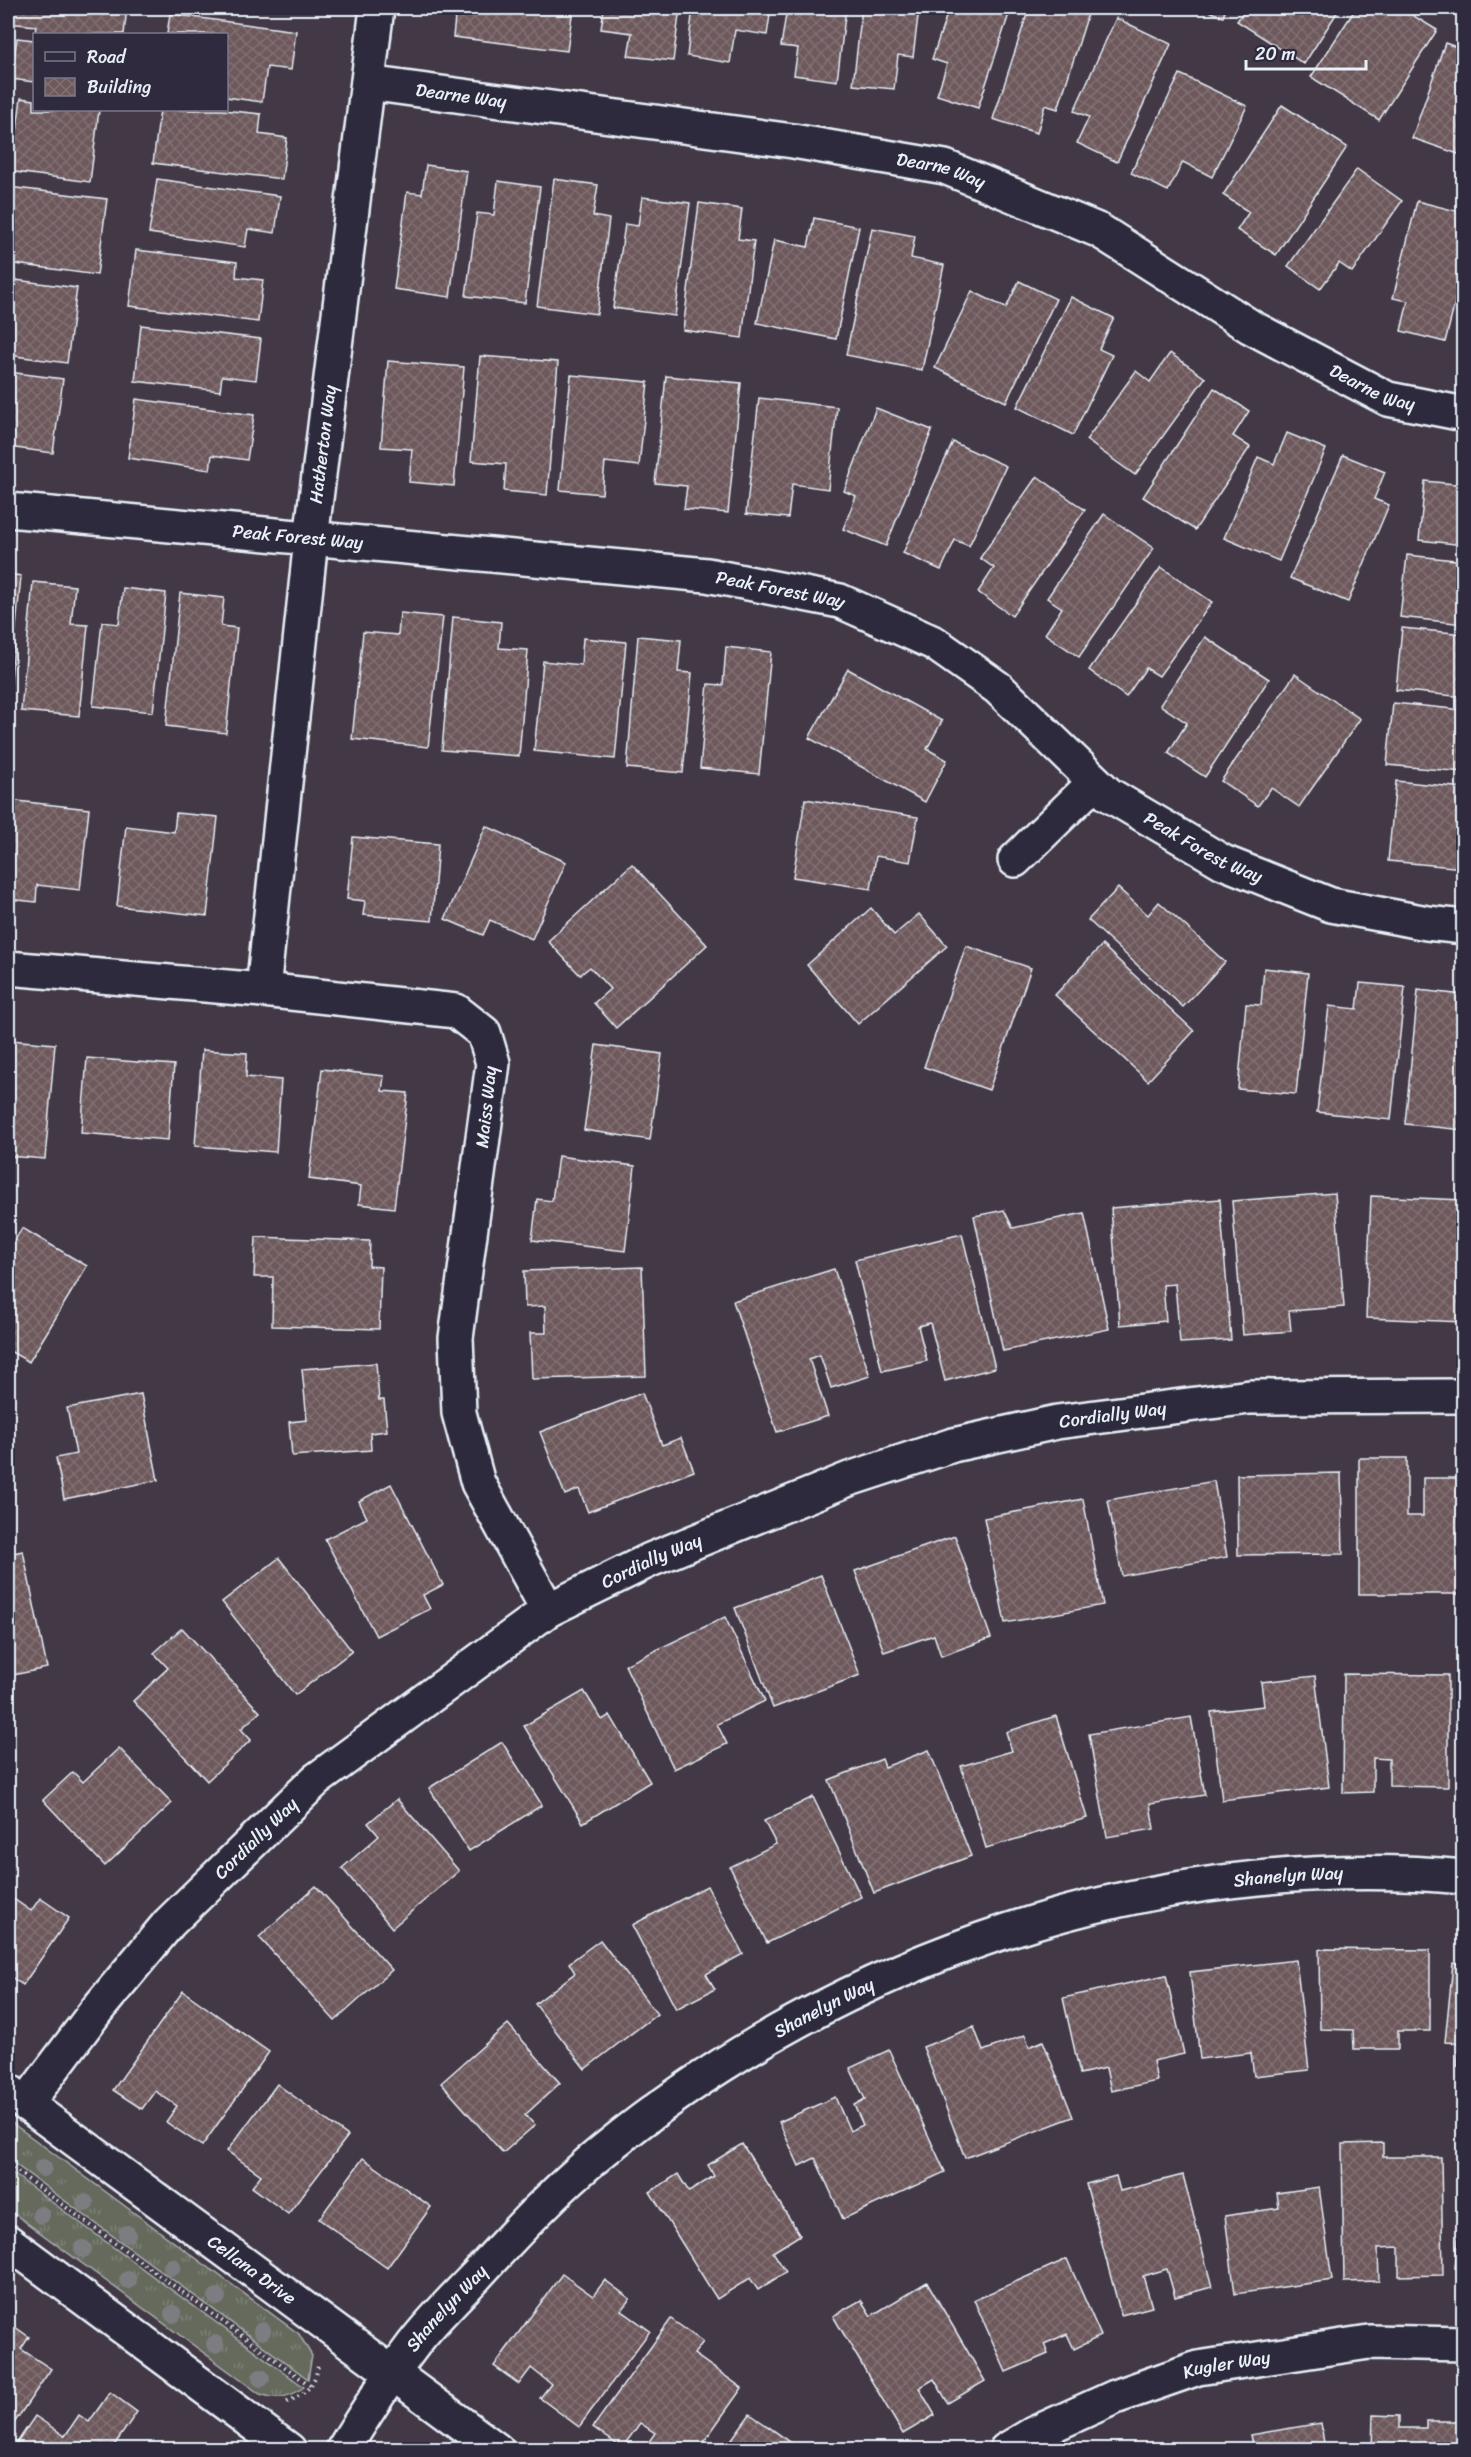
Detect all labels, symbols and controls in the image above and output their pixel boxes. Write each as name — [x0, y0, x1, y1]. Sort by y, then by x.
legend — [33, 33, 228, 111]
scale bar — [1246, 33, 1366, 71]
text: 20 m — [1255, 38, 1295, 70]
text: Road — [87, 41, 127, 73]
text: Building — [87, 71, 151, 103]
street label: Dearne Way — [414, 74, 510, 118]
street label: Dearne Way — [894, 143, 991, 198]
street label: Dearne Way — [1324, 355, 1419, 420]
street label: Hatherton Way — [300, 382, 346, 505]
street label: Peak Forest Way — [231, 515, 365, 559]
street label: Peak Forest Way — [713, 561, 852, 618]
street label: Peak Forest Way — [1138, 803, 1268, 892]
street label: Maiss Way — [466, 1064, 506, 1150]
street label: Cordially Way — [1057, 1392, 1169, 1438]
street label: Cordially Way — [595, 1524, 708, 1598]
street label: Cordially Way — [206, 1789, 306, 1887]
street label: Shanelyn Way — [1232, 1857, 1344, 1897]
street label: Shanelyn Way — [767, 1968, 880, 2047]
street label: Cellana Drive — [200, 2226, 303, 2313]
street label: Shanelyn Way — [397, 2256, 496, 2359]
street label: Kugler Way — [1178, 2341, 1273, 2388]

